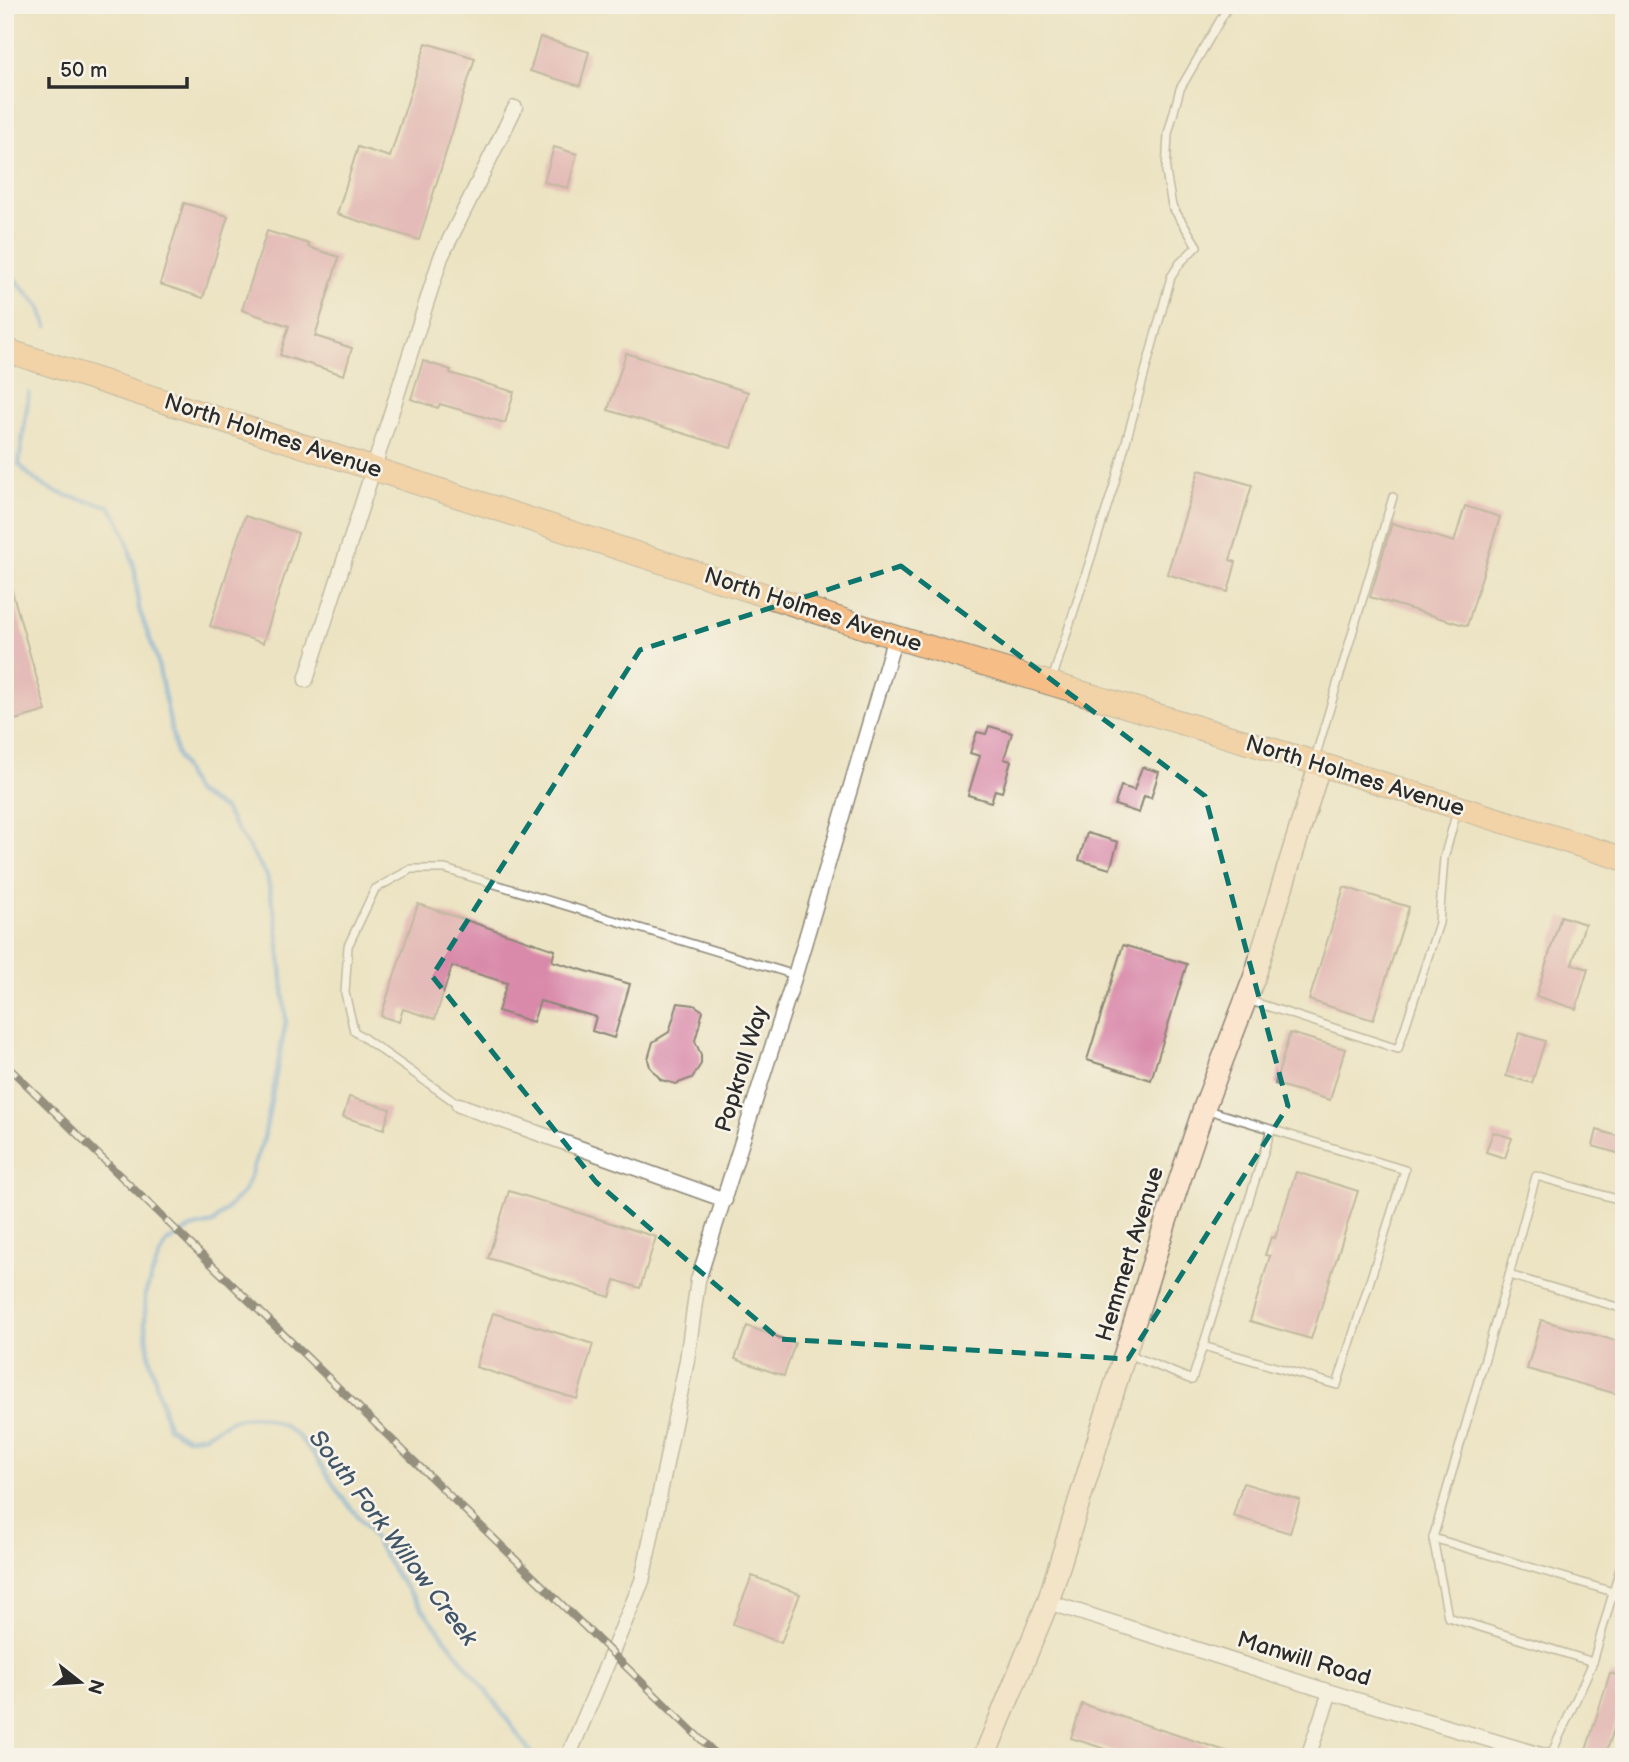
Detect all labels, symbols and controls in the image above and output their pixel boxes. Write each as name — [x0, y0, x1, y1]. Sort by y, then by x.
scale bar — [49, 46, 187, 90]
text: 50 m — [60, 58, 107, 83]
street label: North Holmes Avenue — [161, 388, 385, 484]
street label: North Holmes Avenue — [701, 562, 925, 658]
street label: North Holmes Avenue — [1242, 729, 1468, 823]
street label: Popkroll Way — [709, 1002, 775, 1136]
street label: Hemmert Avenue — [1090, 1163, 1170, 1345]
water label: South Fork Willow Creek — [302, 1424, 484, 1653]
street label: Manwill Road — [1234, 1625, 1374, 1693]
north arrow — [46, 1646, 116, 1716]
text: N — [82, 1676, 108, 1697]

